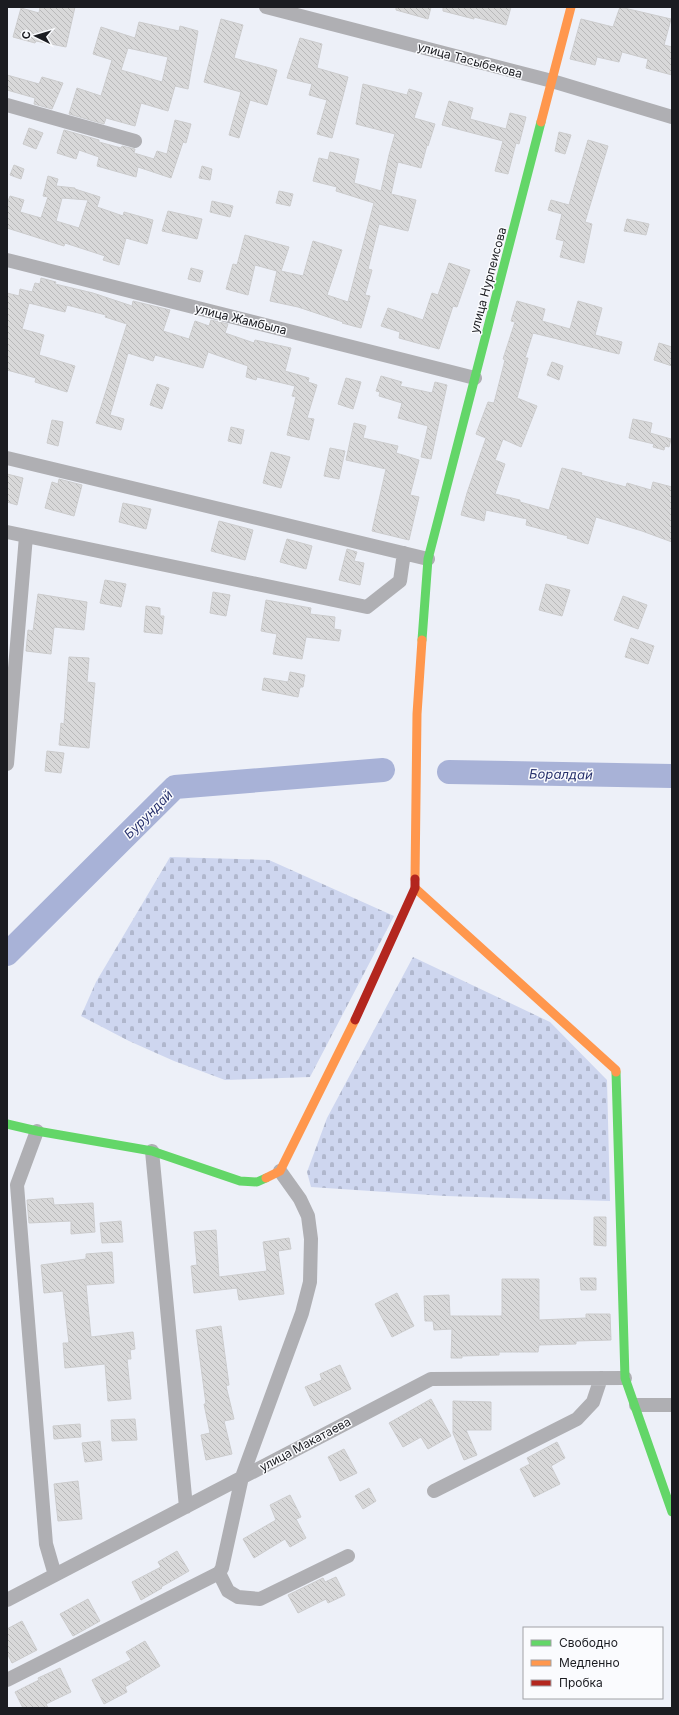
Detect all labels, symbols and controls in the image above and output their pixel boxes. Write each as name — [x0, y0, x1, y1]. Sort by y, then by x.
north arrow — [16, 16, 56, 56]
text: С — [19, 30, 33, 40]
street label: улица Тасыбекова — [416, 39, 524, 81]
street label: улица Нурпеисова — [467, 225, 509, 335]
street label: улица Жамбыла — [194, 300, 288, 338]
water label: Боралдай — [529, 765, 593, 783]
water label: Бурундай — [120, 786, 176, 842]
street label: улица Макатаева — [257, 1414, 353, 1474]
legend — [523, 1627, 663, 1699]
text: Свободно — [559, 1635, 618, 1650]
text: Медленно — [559, 1655, 620, 1670]
text: Пробка — [559, 1675, 603, 1690]

